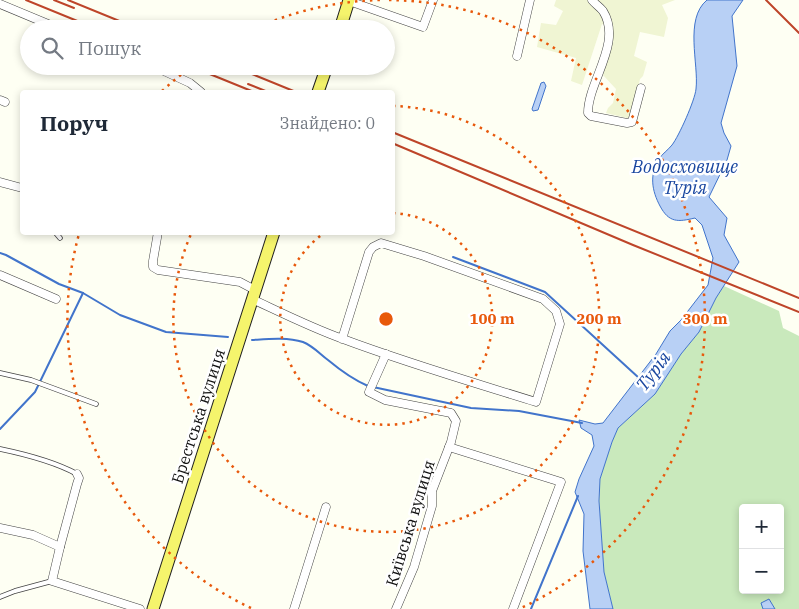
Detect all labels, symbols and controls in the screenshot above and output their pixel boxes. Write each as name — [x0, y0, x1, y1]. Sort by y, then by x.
search box — [20, 20, 395, 75]
icon: search — [38, 34, 66, 62]
text: Пошук — [78, 36, 141, 60]
text: Поруч — [40, 109, 108, 137]
text: Знайдено: 0 — [280, 113, 375, 133]
water label: Водосховище Турія — [631, 155, 738, 199]
text: 100 m — [469, 309, 515, 328]
text: 200 m — [576, 309, 622, 328]
text: 300 m — [682, 309, 728, 328]
centre of rings — [377, 310, 395, 328]
street label: Брестська вулиця — [167, 346, 229, 486]
water label: Турія — [631, 346, 676, 395]
street label: Київська вулиця — [381, 457, 439, 589]
map controls — [739, 504, 784, 594]
button: + — [739, 504, 784, 549]
button: − — [739, 549, 784, 594]

